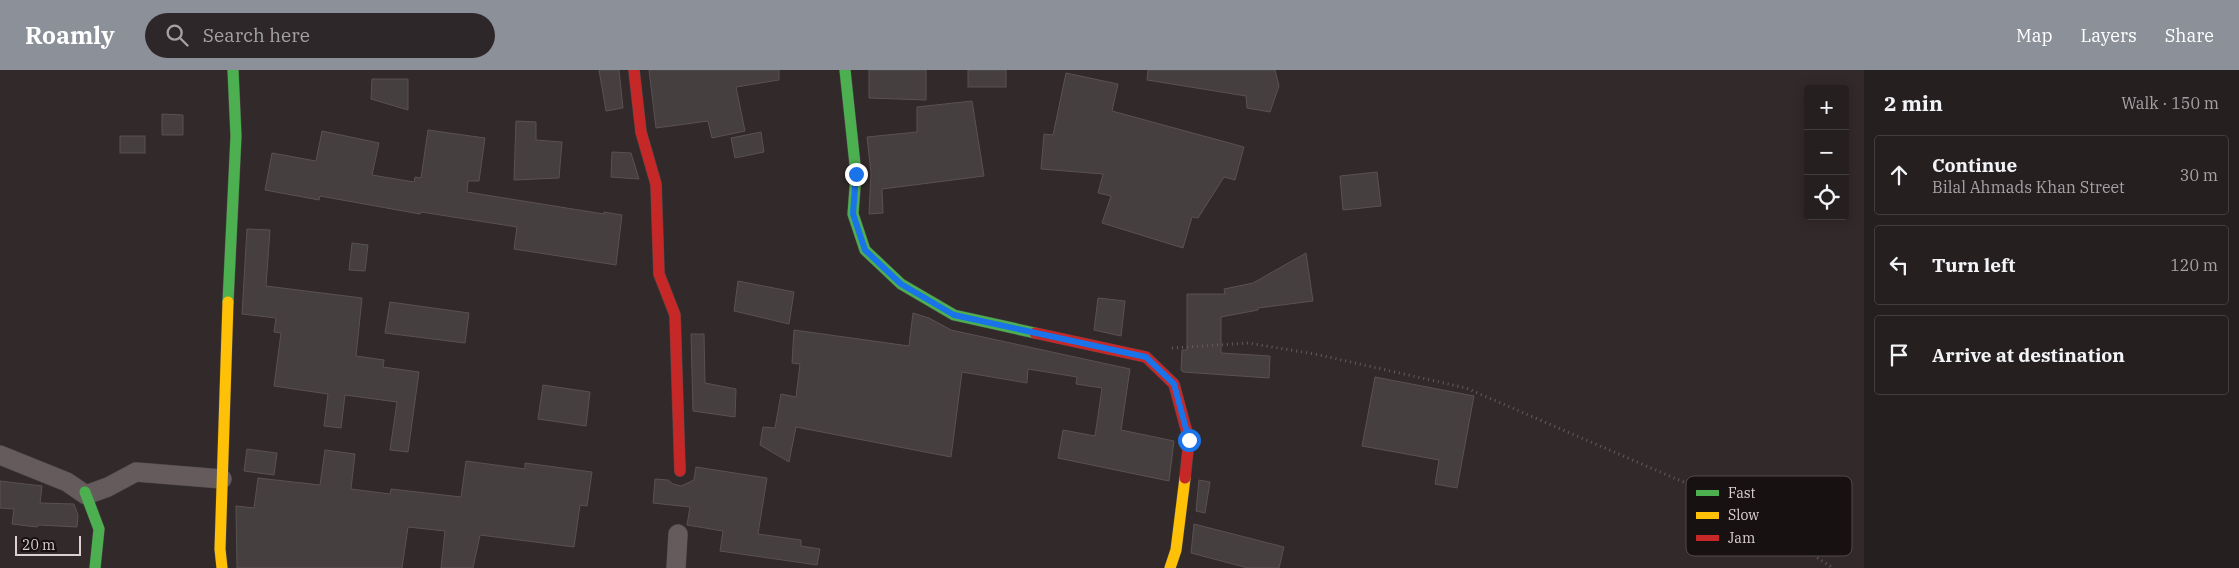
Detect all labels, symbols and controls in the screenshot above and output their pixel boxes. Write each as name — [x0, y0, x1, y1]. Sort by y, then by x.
search box — [145, 13, 495, 58]
text: Roamly — [25, 19, 115, 51]
icon: search — [163, 21, 191, 49]
text: Search here — [203, 23, 310, 47]
text: Map — [2016, 24, 2053, 47]
text: Layers — [2081, 24, 2137, 47]
text: Share — [2165, 24, 2214, 47]
map controls — [1804, 85, 1849, 220]
button: + — [1804, 85, 1849, 130]
text: 2 min — [1884, 89, 1943, 117]
text: Walk · 150 m — [2121, 93, 2219, 113]
button: − — [1804, 130, 1849, 175]
text: Continue — [1932, 153, 2017, 177]
icon: ahead — [1885, 161, 1913, 189]
route end — [845, 163, 868, 186]
text: 30 m — [2180, 165, 2218, 185]
button: locate — [1804, 175, 1849, 220]
text: Bilal Ahmads Khan Street — [1932, 177, 2125, 197]
icon: left — [1885, 251, 1913, 279]
text: Turn left — [1932, 253, 2015, 277]
text: 120 m — [2170, 255, 2218, 275]
icon: arrive — [1885, 341, 1913, 369]
text: Arrive at destination — [1932, 343, 2125, 367]
route start — [1178, 429, 1201, 452]
legend — [1686, 476, 1852, 556]
text: Fast — [1728, 484, 1756, 502]
text: Slow — [1728, 506, 1759, 524]
text: Jam — [1728, 529, 1755, 547]
scale bar — [15, 533, 81, 556]
text: 20 m — [22, 536, 55, 554]

